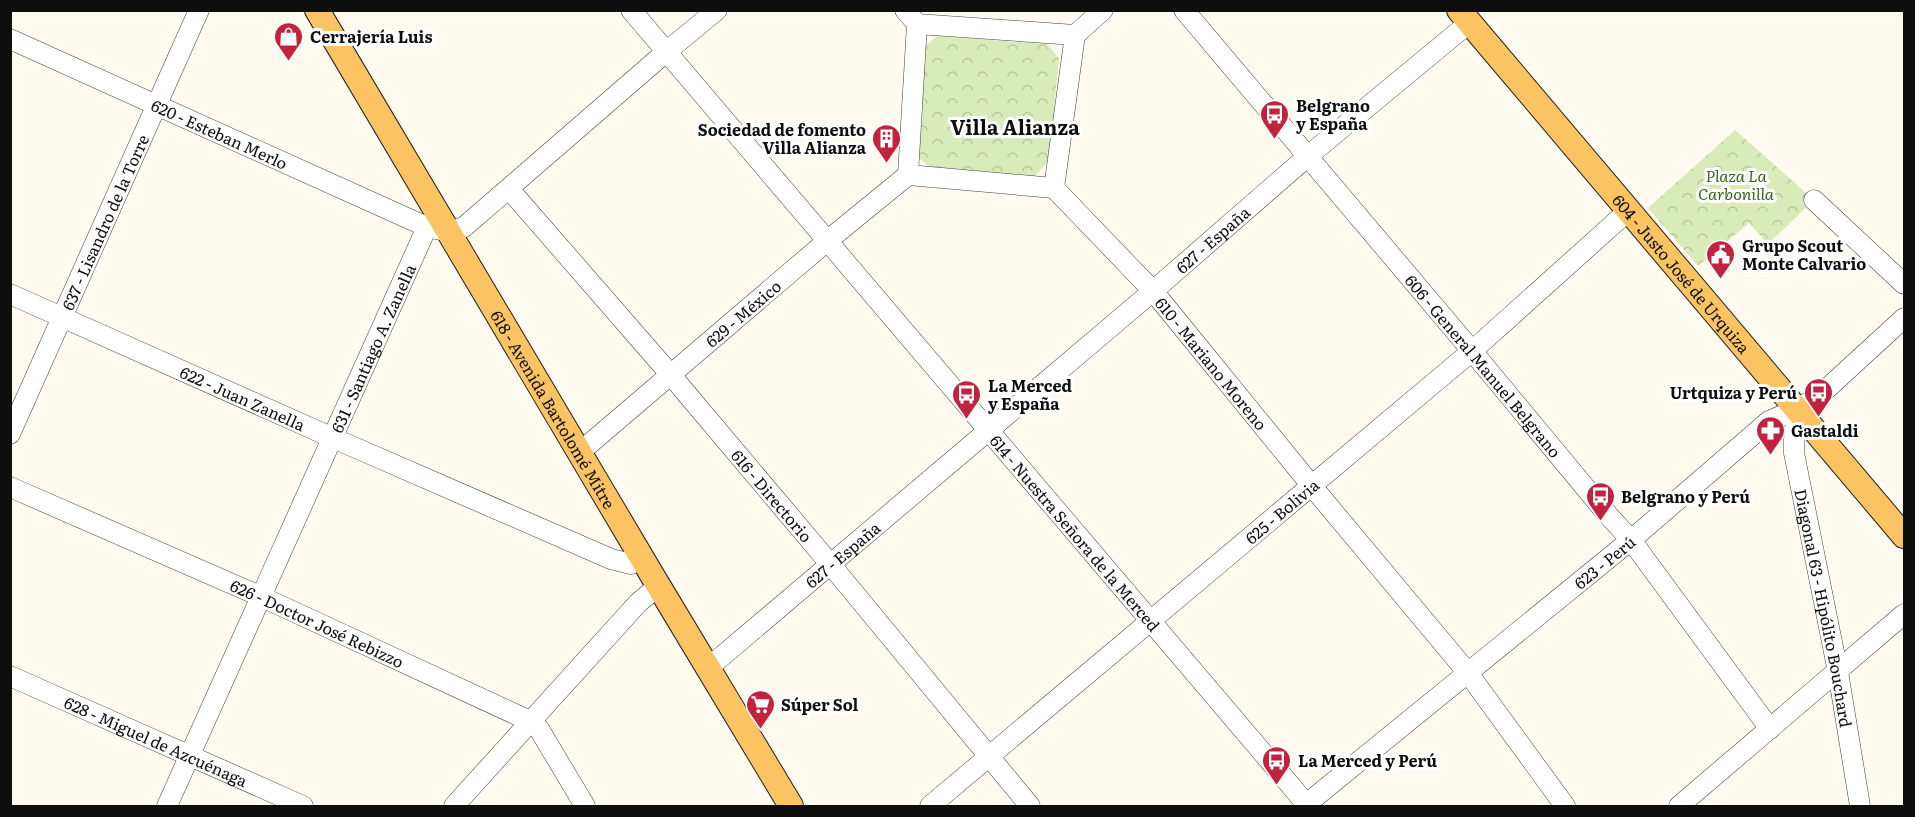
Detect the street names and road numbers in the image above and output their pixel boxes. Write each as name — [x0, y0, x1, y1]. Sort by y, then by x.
street label: 620 - Esteban Merlo — [148, 92, 292, 175]
street label: 637 - Lisandro de la Torre — [55, 130, 154, 314]
street label: 604 - Justo José de Urquiza — [1607, 188, 1757, 359]
street label: 627 - España — [1170, 200, 1255, 278]
street label: 631 - Santiago A. Zanella — [324, 259, 421, 436]
street label: 606 - General Manuel Belgrano — [1400, 269, 1567, 462]
street label: 629 - México — [700, 274, 786, 352]
street label: 610 - Mariano Moreno — [1150, 291, 1273, 435]
street label: 618 - Avenida Bartolomé Mitre — [485, 305, 622, 513]
street label: 622 - Juan Zanella — [176, 359, 310, 436]
street label: 614 - Nuestra Señora de la Merced — [985, 429, 1166, 636]
street label: 616 - Directorio — [726, 444, 819, 547]
street label: 625 - Bolivia — [1239, 472, 1324, 549]
street label: Diagonal 63 - Hipólito Bouchard — [1789, 487, 1859, 729]
street label: 627 - España — [800, 515, 885, 593]
street label: 623 - Perú — [1568, 529, 1640, 594]
street label: 626 - Doctor José Rebizzo — [227, 573, 408, 673]
street label: 628 - Miguel de Azcuénaga — [61, 690, 252, 792]

